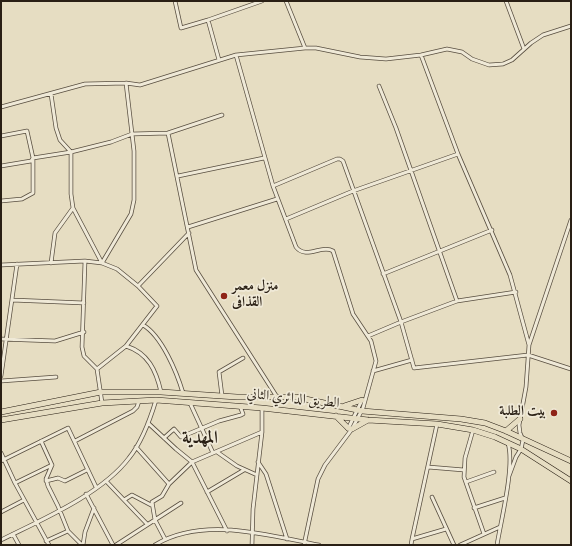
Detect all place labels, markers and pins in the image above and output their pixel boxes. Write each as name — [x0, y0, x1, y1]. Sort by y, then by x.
place label: منزل معمر القذافى — [232, 280, 278, 312]
marker: منزل معمر القذافى — [219, 291, 229, 301]
place label: بيت الطلبة — [499, 405, 546, 421]
marker: بيت الطلبة — [549, 408, 559, 418]

